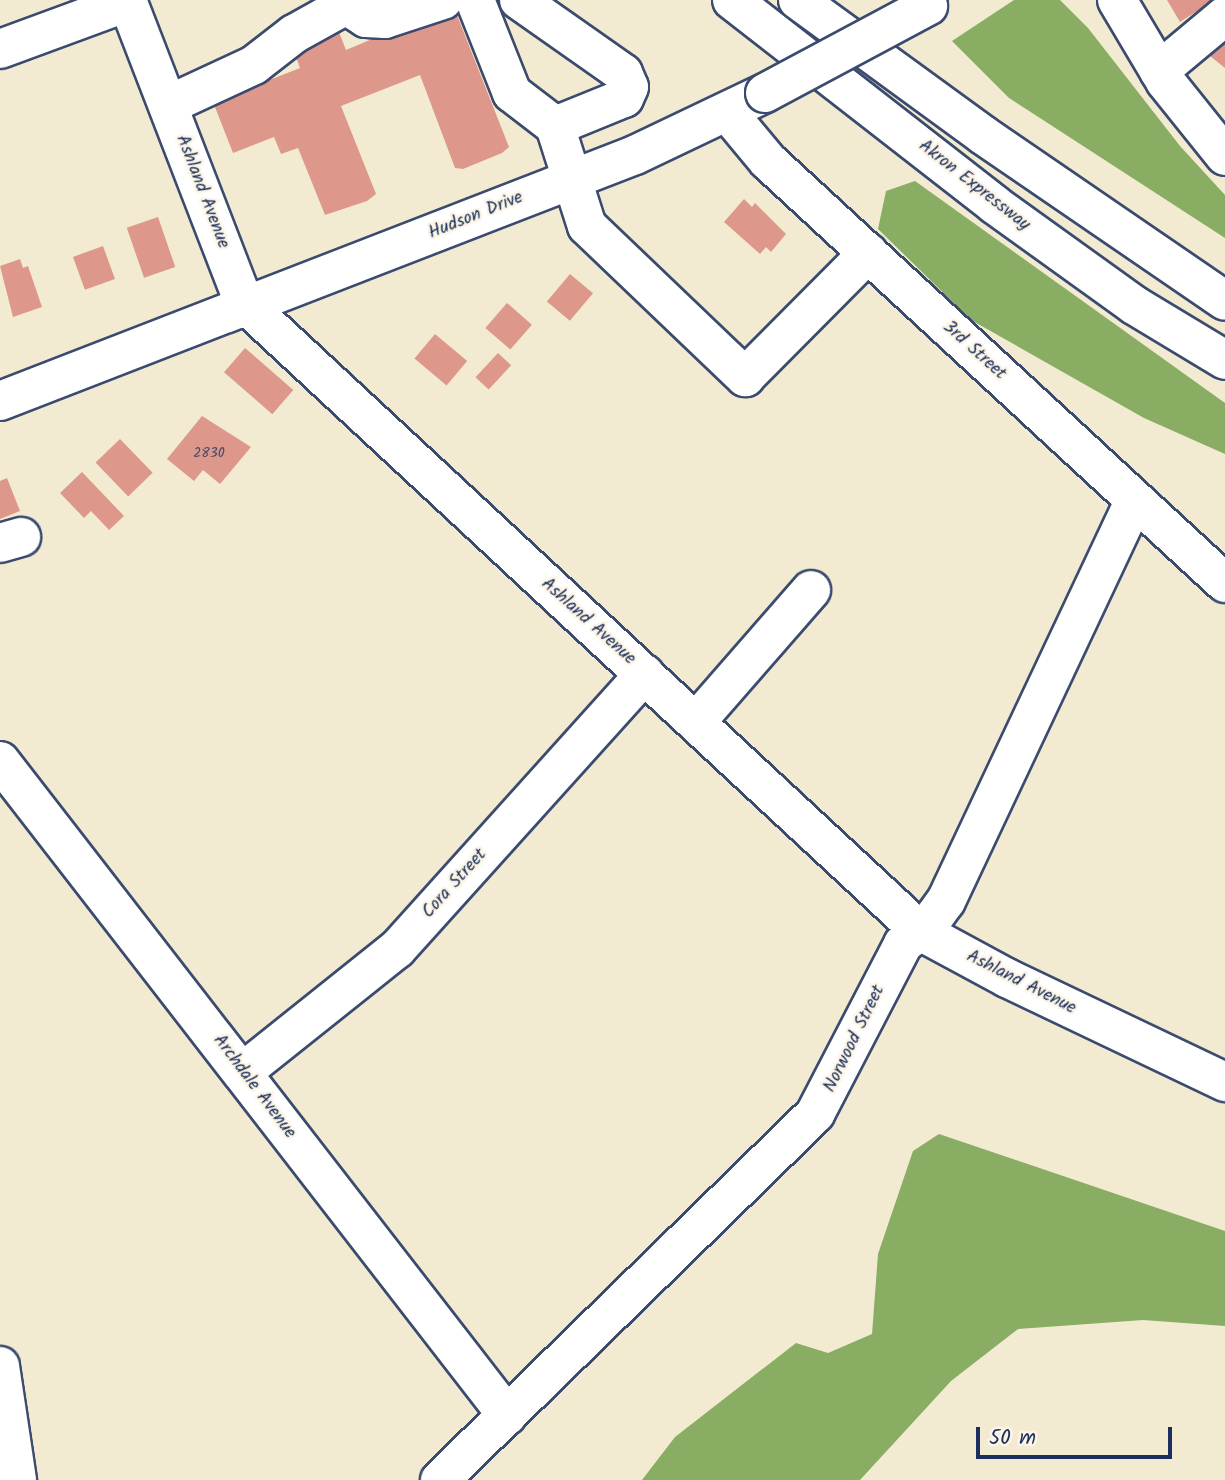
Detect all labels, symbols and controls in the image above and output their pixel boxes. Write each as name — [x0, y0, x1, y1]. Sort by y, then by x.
street label: Ashland Avenue — [170, 132, 234, 252]
street label: Akron Expressway — [914, 136, 1034, 236]
street label: Hudson Drive — [426, 187, 526, 245]
street label: 3rd Street — [938, 317, 1010, 385]
house number: 2830 — [193, 445, 225, 461]
street label: Ashland Avenue — [536, 574, 640, 670]
street label: Cora Street — [418, 845, 492, 923]
street label: Ashland Avenue — [963, 946, 1079, 1020]
street label: Norwood Street — [820, 982, 890, 1096]
street label: Archdale Avenue — [208, 1031, 300, 1143]
scale bar — [980, 1414, 1176, 1458]
text: 50 m — [989, 1422, 1036, 1455]

